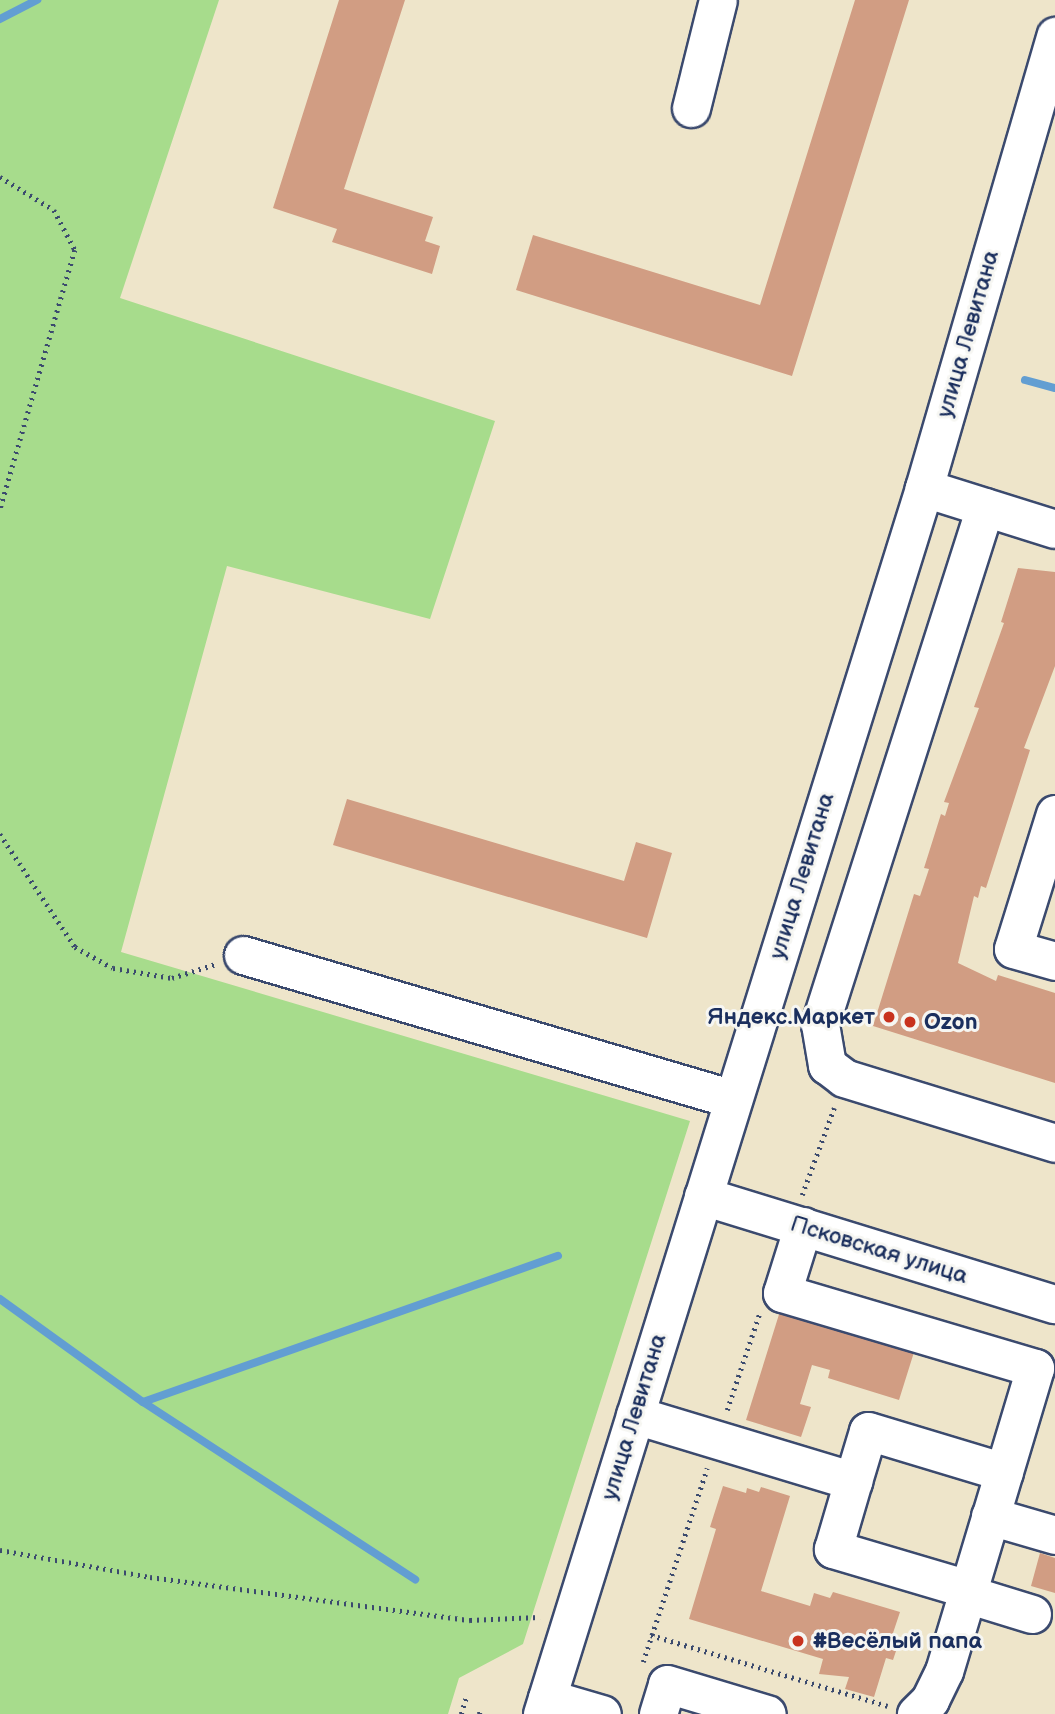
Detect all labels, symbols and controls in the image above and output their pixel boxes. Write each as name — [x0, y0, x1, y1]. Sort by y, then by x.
street label: улица Левитана — [931, 247, 1005, 421]
street label: улица Левитана — [764, 789, 840, 963]
place label: Яндекс.Маркет — [707, 1003, 875, 1031]
place label: Ozon — [924, 1008, 978, 1036]
marker: Яндекс.Маркет — [881, 1009, 897, 1025]
marker: Ozon — [902, 1014, 918, 1030]
street label: Псковская улица — [787, 1210, 971, 1290]
street label: улица Левитана — [596, 1330, 672, 1504]
place label: #Весёлый папа — [812, 1627, 982, 1655]
marker: #Весёлый папа — [790, 1633, 806, 1649]

